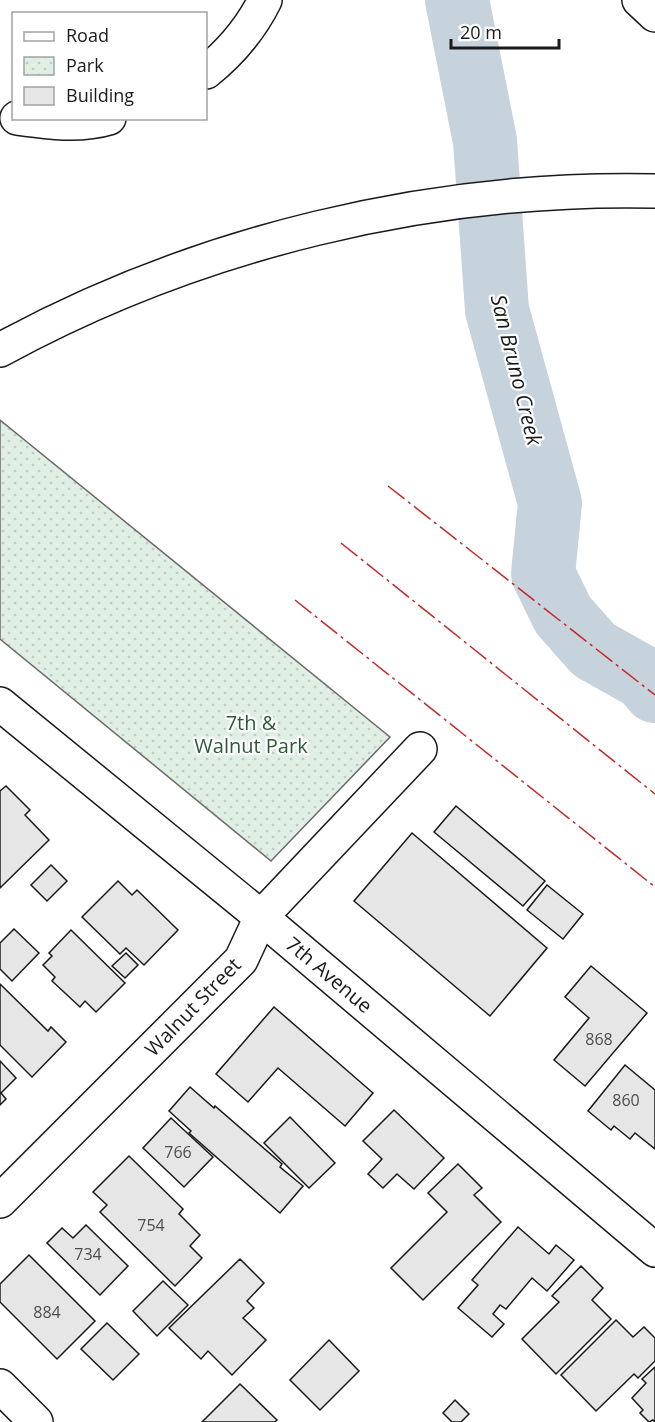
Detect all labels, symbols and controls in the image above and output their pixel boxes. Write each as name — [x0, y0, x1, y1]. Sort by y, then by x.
legend — [12, 12, 207, 120]
scale bar — [451, 12, 559, 50]
text: 20 m — [460, 20, 502, 44]
text: Road — [66, 23, 109, 47]
text: Park — [66, 53, 104, 77]
text: Building — [66, 83, 134, 107]
water label: San Bruno Creek — [485, 292, 549, 449]
park label: 7th & Walnut Park — [194, 709, 308, 759]
street label: 7th Avenue — [280, 930, 378, 1019]
street label: Walnut Street — [139, 951, 247, 1062]
house number: 868 — [585, 1028, 613, 1050]
house number: 860 — [612, 1089, 640, 1111]
house number: 766 — [164, 1141, 192, 1163]
house number: 754 — [137, 1214, 165, 1236]
house number: 734 — [74, 1243, 102, 1265]
house number: 884 — [33, 1301, 61, 1323]

